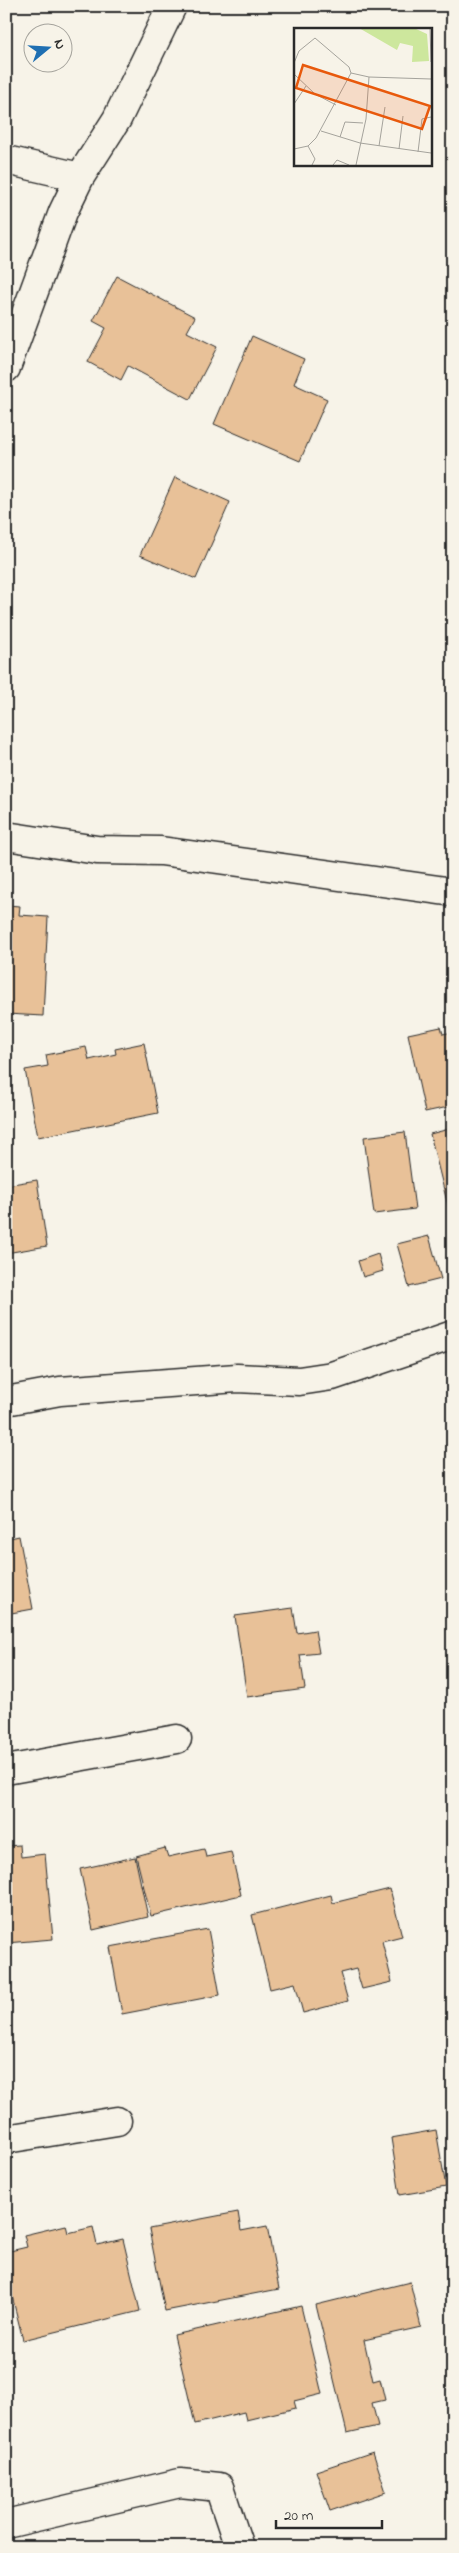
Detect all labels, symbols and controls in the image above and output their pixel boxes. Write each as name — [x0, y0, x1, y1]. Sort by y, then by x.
north arrow — [22, 22, 72, 72]
inset map — [294, 28, 432, 165]
text: N — [47, 37, 70, 52]
scale bar — [276, 2498, 383, 2530]
text: 20 m — [284, 2505, 314, 2527]

